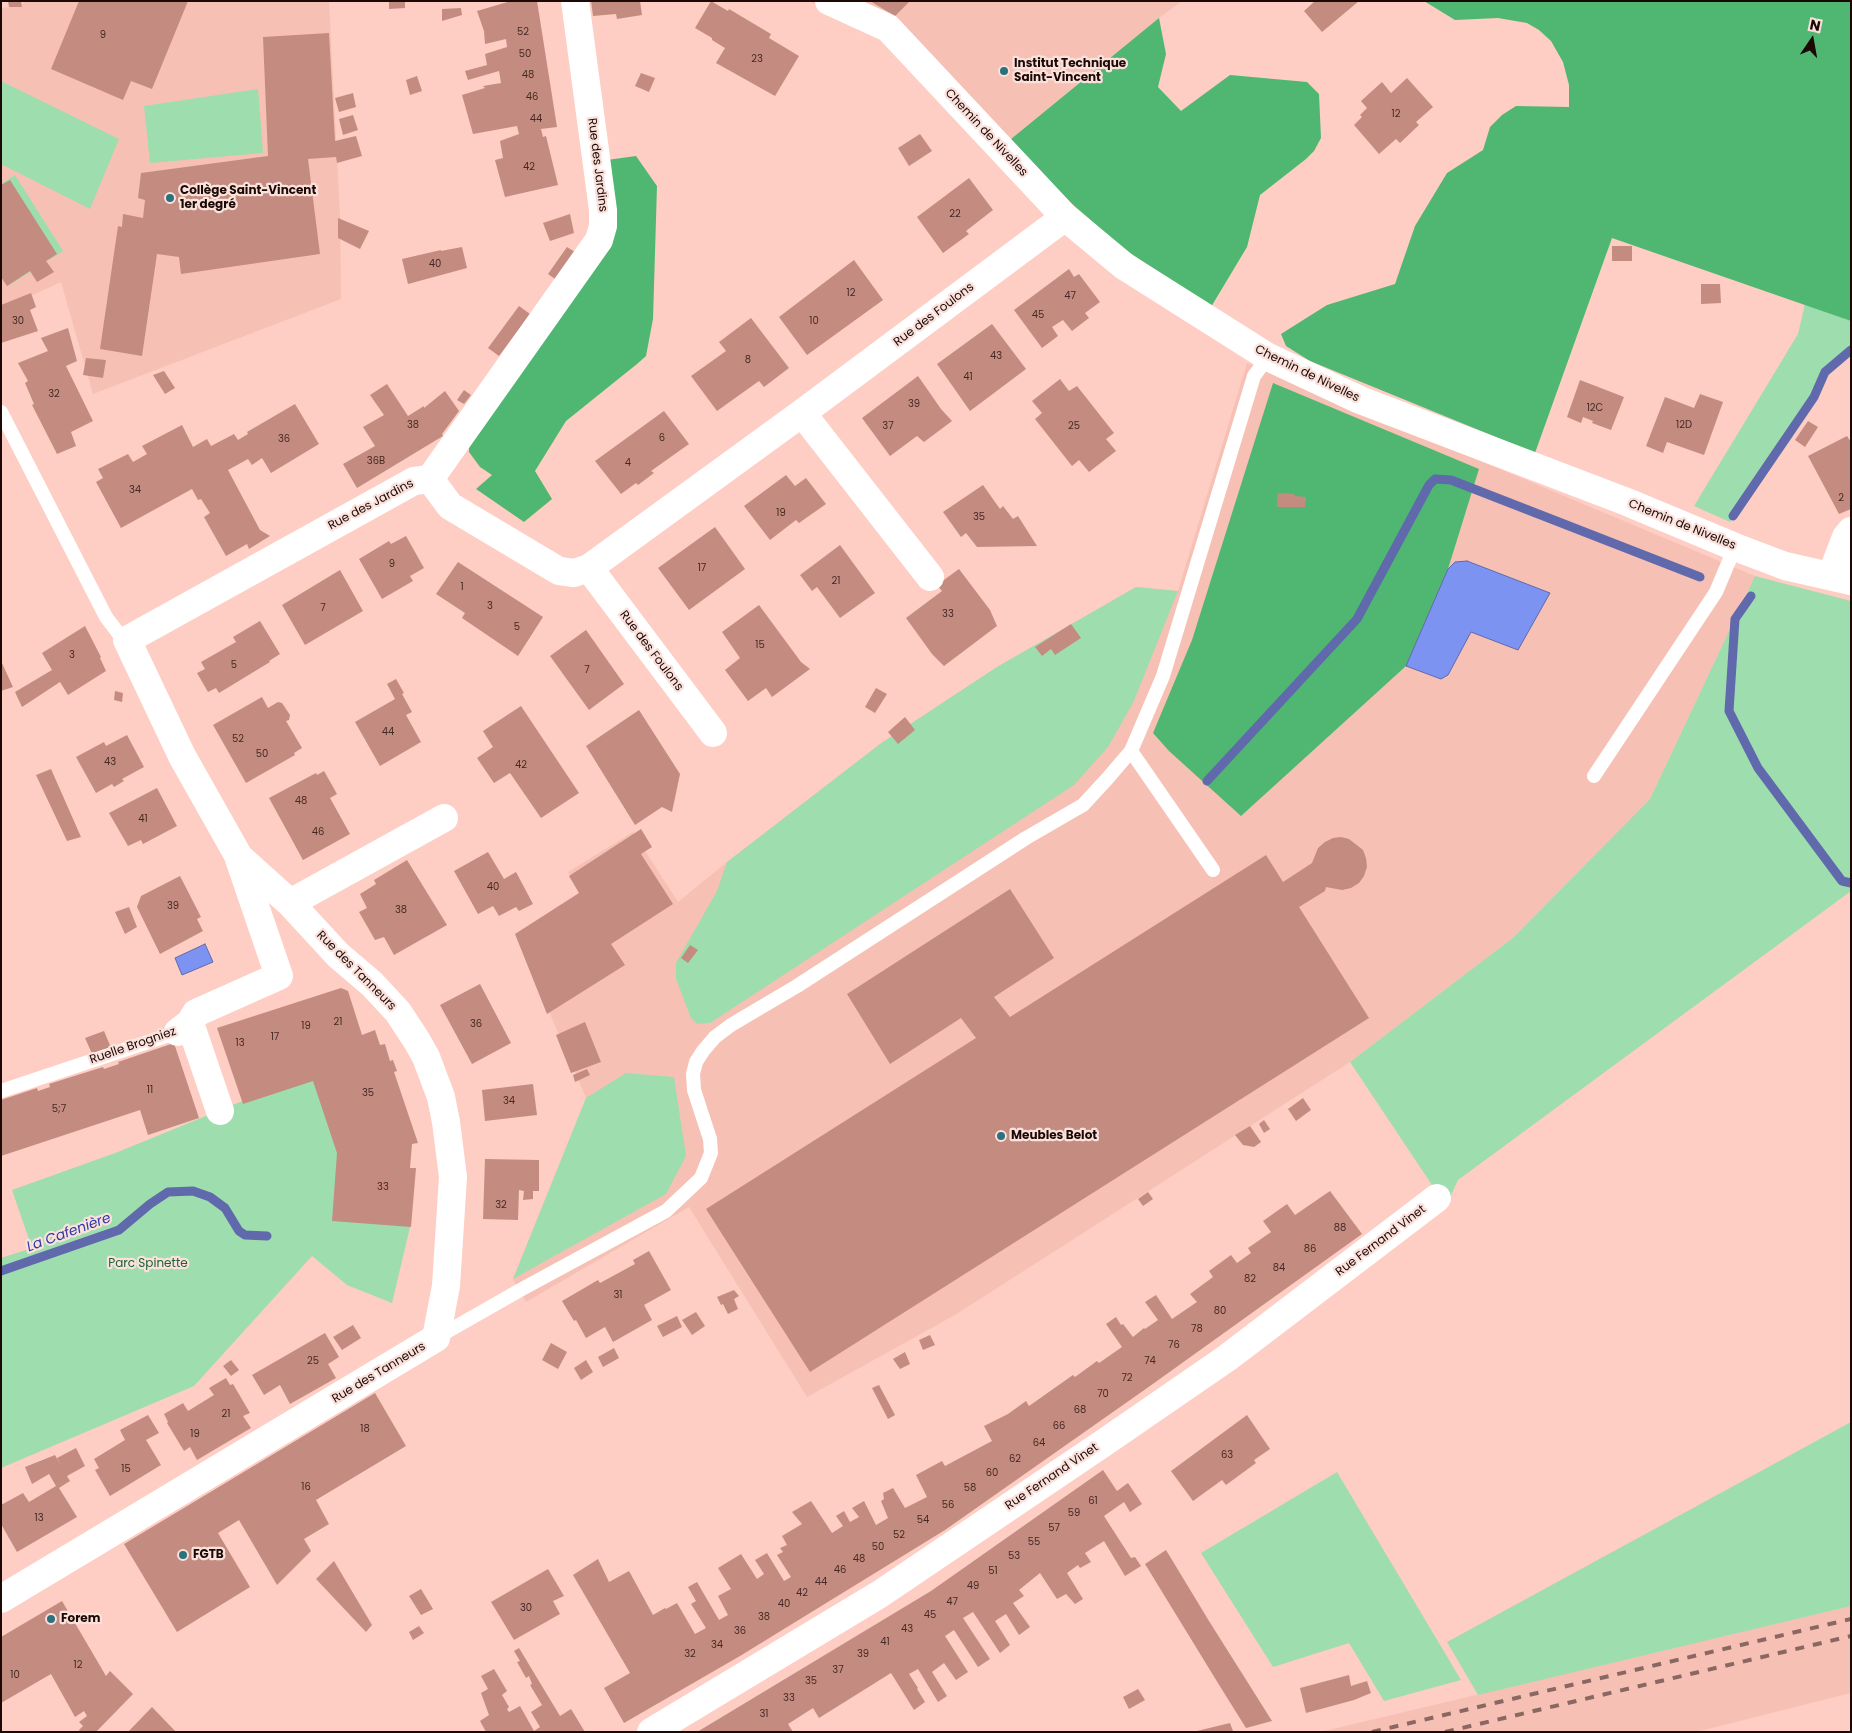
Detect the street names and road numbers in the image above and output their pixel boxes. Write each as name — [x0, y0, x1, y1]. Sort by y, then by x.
street label: Chemin de Nivelles — [942, 86, 1030, 180]
street label: Rue des Jardins — [584, 117, 610, 213]
street label: Rue des Foulons — [891, 280, 977, 350]
street label: Chemin de Nivelles — [1252, 342, 1362, 406]
street label: Rue des Jardins — [326, 476, 416, 534]
street label: Chemin de Nivelles — [1626, 497, 1738, 553]
street label: Rue des Foulons — [616, 608, 686, 694]
street label: Rue des Tanneurs — [313, 928, 399, 1014]
street label: Ruelle Brogniez — [88, 1025, 178, 1067]
street label: Rue Fernand Vinet — [1333, 1202, 1429, 1280]
street label: Rue des Tanneurs — [330, 1339, 428, 1407]
street label: Rue Fernand Vinet — [1003, 1441, 1101, 1513]

